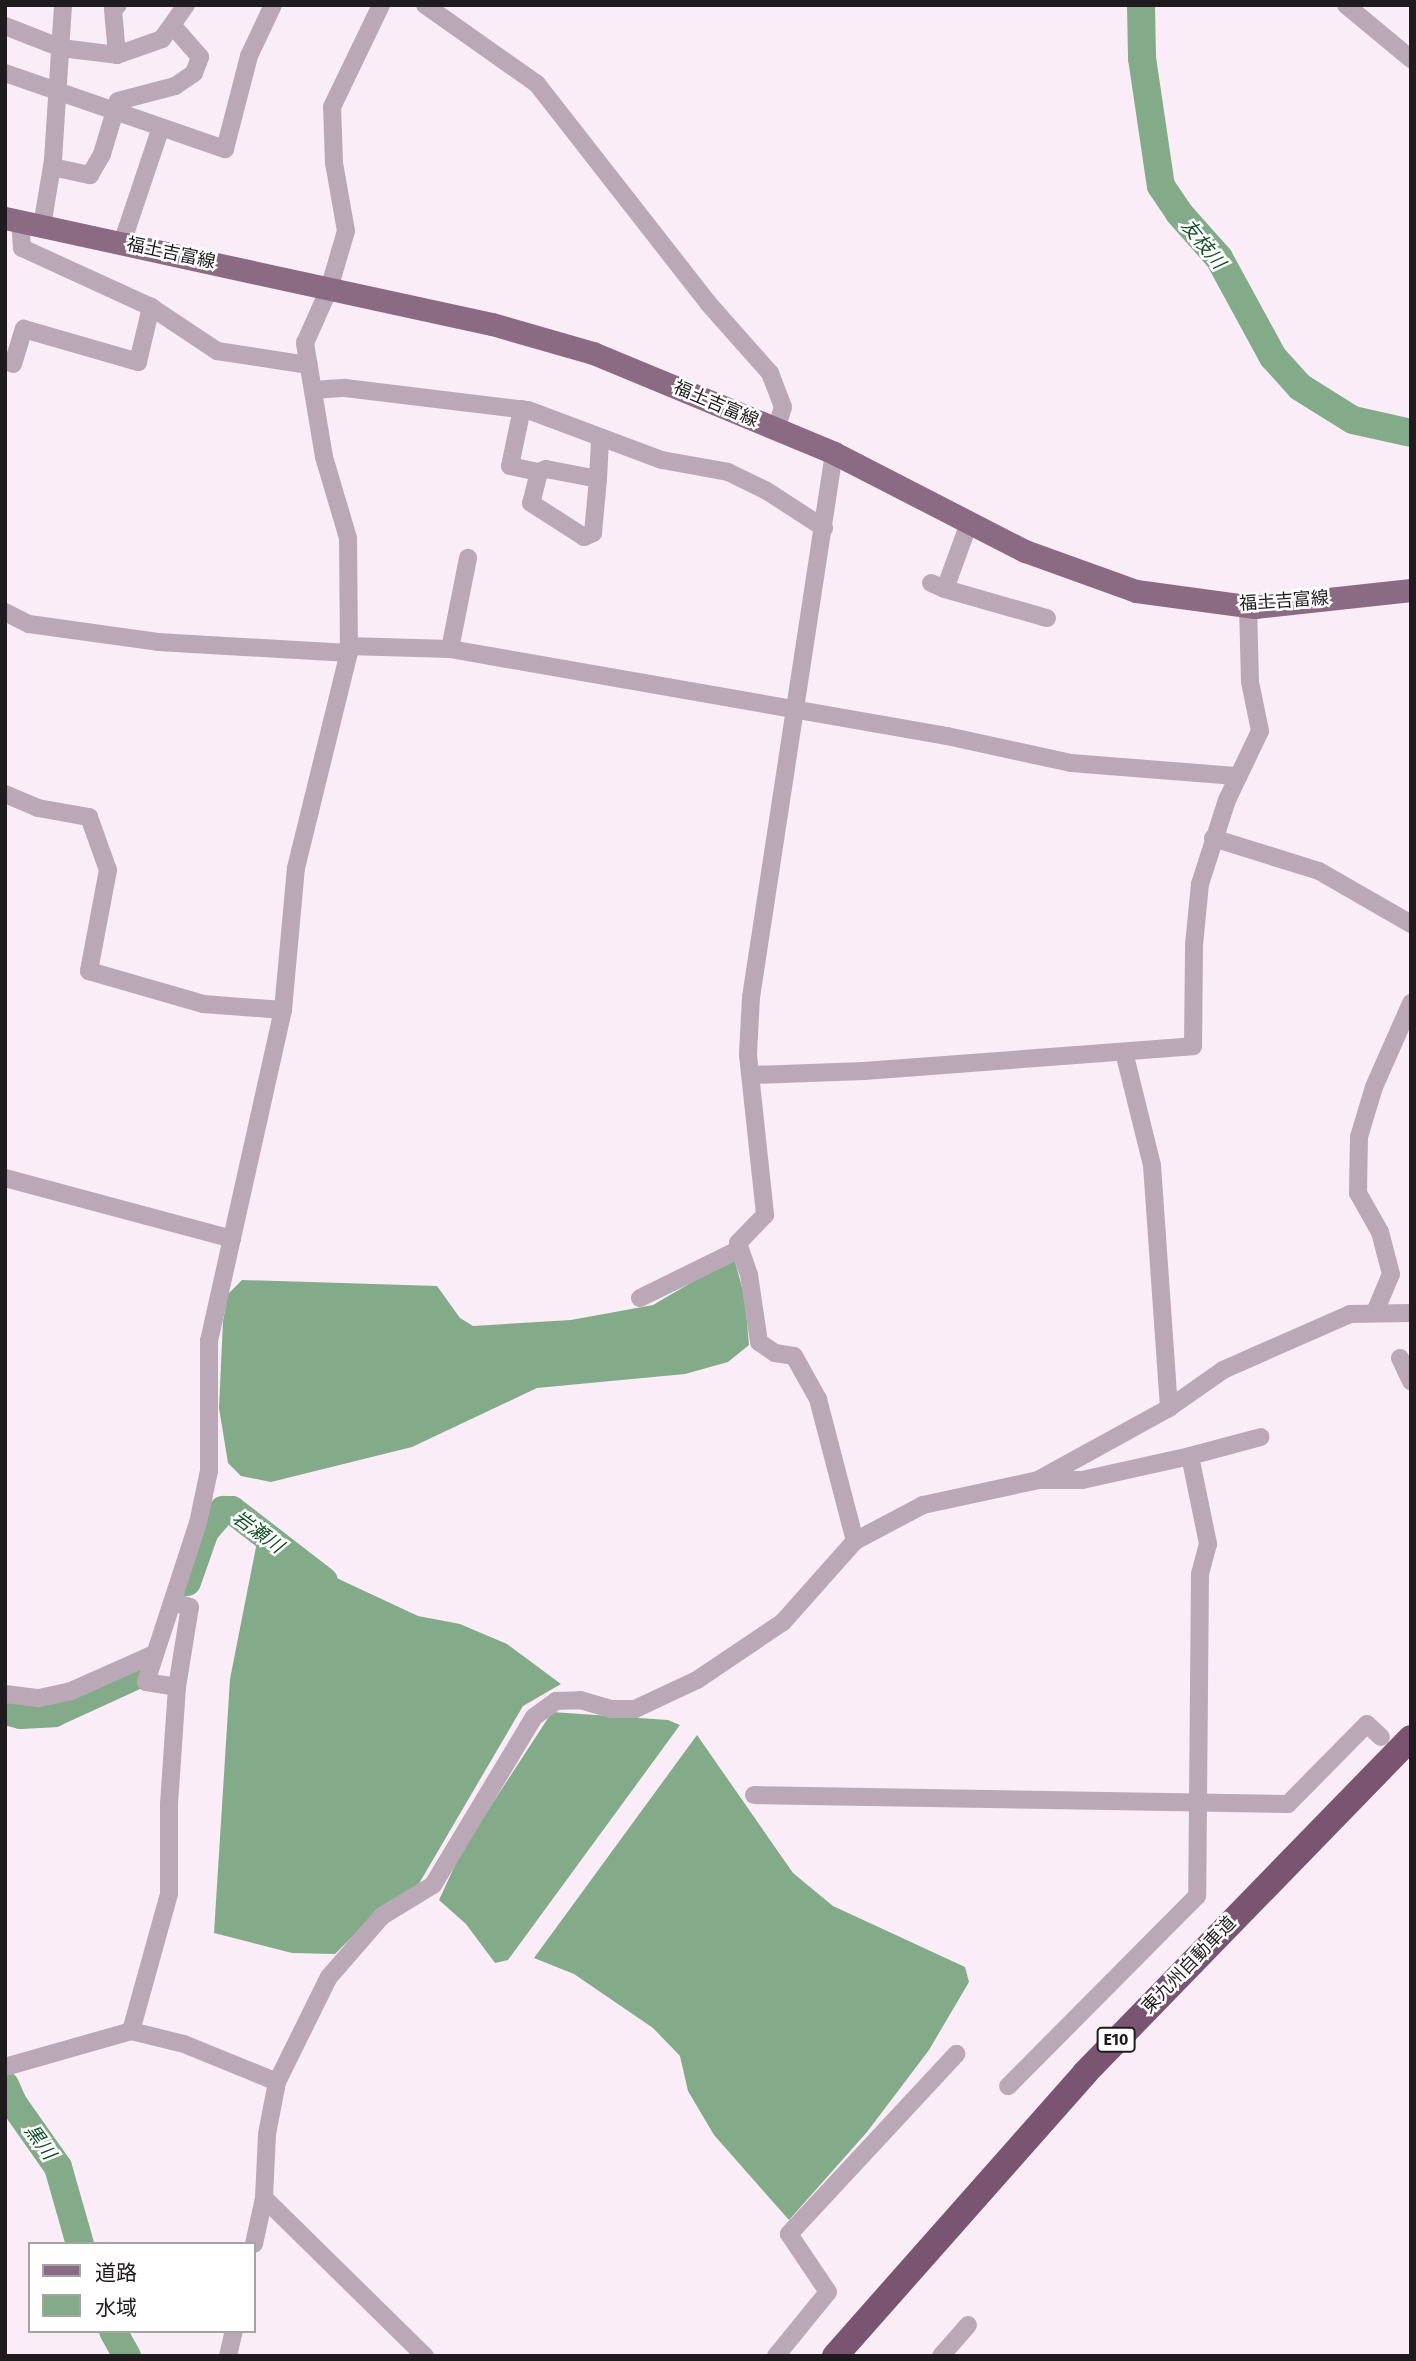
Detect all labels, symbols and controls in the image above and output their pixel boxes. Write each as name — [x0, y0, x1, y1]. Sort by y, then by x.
water label: 友枝川 — [1176, 215, 1230, 273]
street label: 福土吉富線 — [125, 233, 217, 273]
street label: 福土吉富線 — [670, 376, 762, 432]
street label: 福土吉富線 — [1238, 587, 1330, 615]
water label: 岩瀬川 — [228, 1506, 288, 1558]
street label: 東九州自動車道 — [1137, 1912, 1241, 2018]
road number: E10 — [1095, 2028, 1137, 2052]
water label: 黒川 — [20, 2120, 60, 2164]
legend — [28, 2242, 256, 2333]
text: 道路 — [95, 2260, 137, 2286]
text: 水域 — [95, 2295, 137, 2321]

